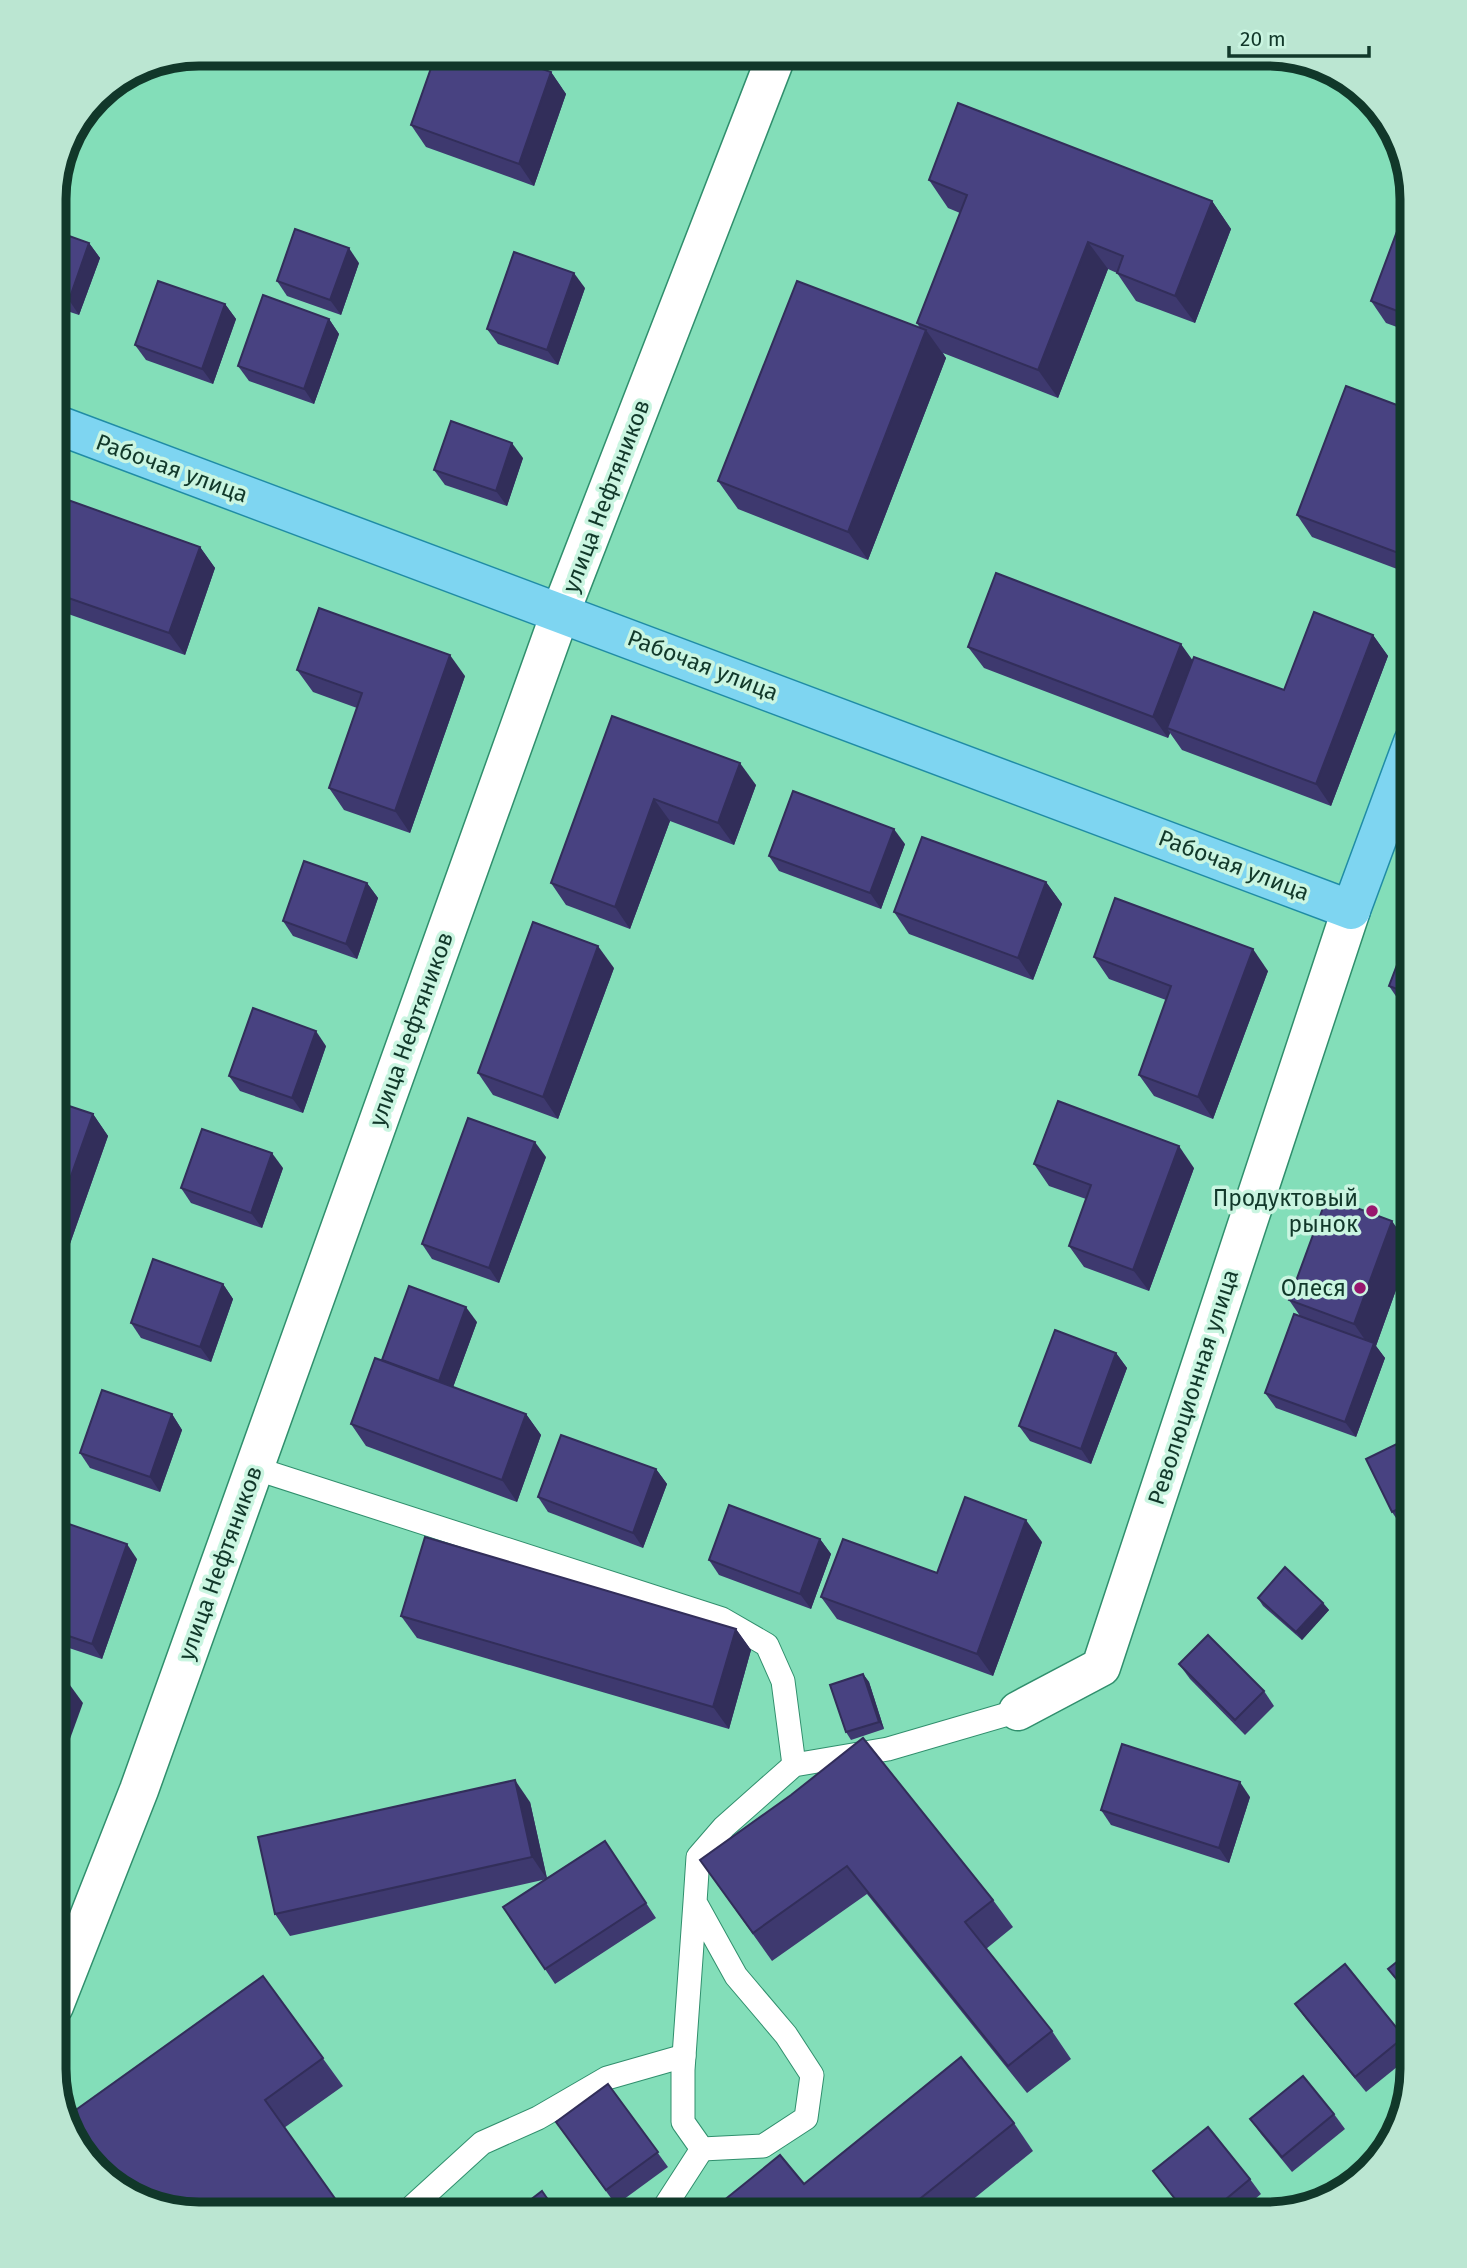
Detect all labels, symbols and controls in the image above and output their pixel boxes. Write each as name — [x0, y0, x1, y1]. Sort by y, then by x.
scale bar — [1229, 14, 1369, 58]
text: 20 m — [1240, 26, 1286, 52]
street label: улица Нефтяников — [556, 395, 656, 597]
street label: Рабочая улица — [92, 428, 252, 508]
street label: Рабочая улица — [624, 623, 782, 707]
street label: Рабочая улица — [1155, 823, 1313, 907]
street label: улица Нефтяников — [363, 928, 459, 1130]
place label: Продуктовый рынок — [1213, 1184, 1358, 1238]
marker: Продуктовый рынок — [1364, 1203, 1380, 1219]
street label: Революционная улица — [1142, 1266, 1244, 1508]
place label: Олеся — [1281, 1274, 1346, 1302]
marker: Олеся — [1352, 1280, 1368, 1296]
street label: улица Нефтяников — [172, 1462, 268, 1664]

